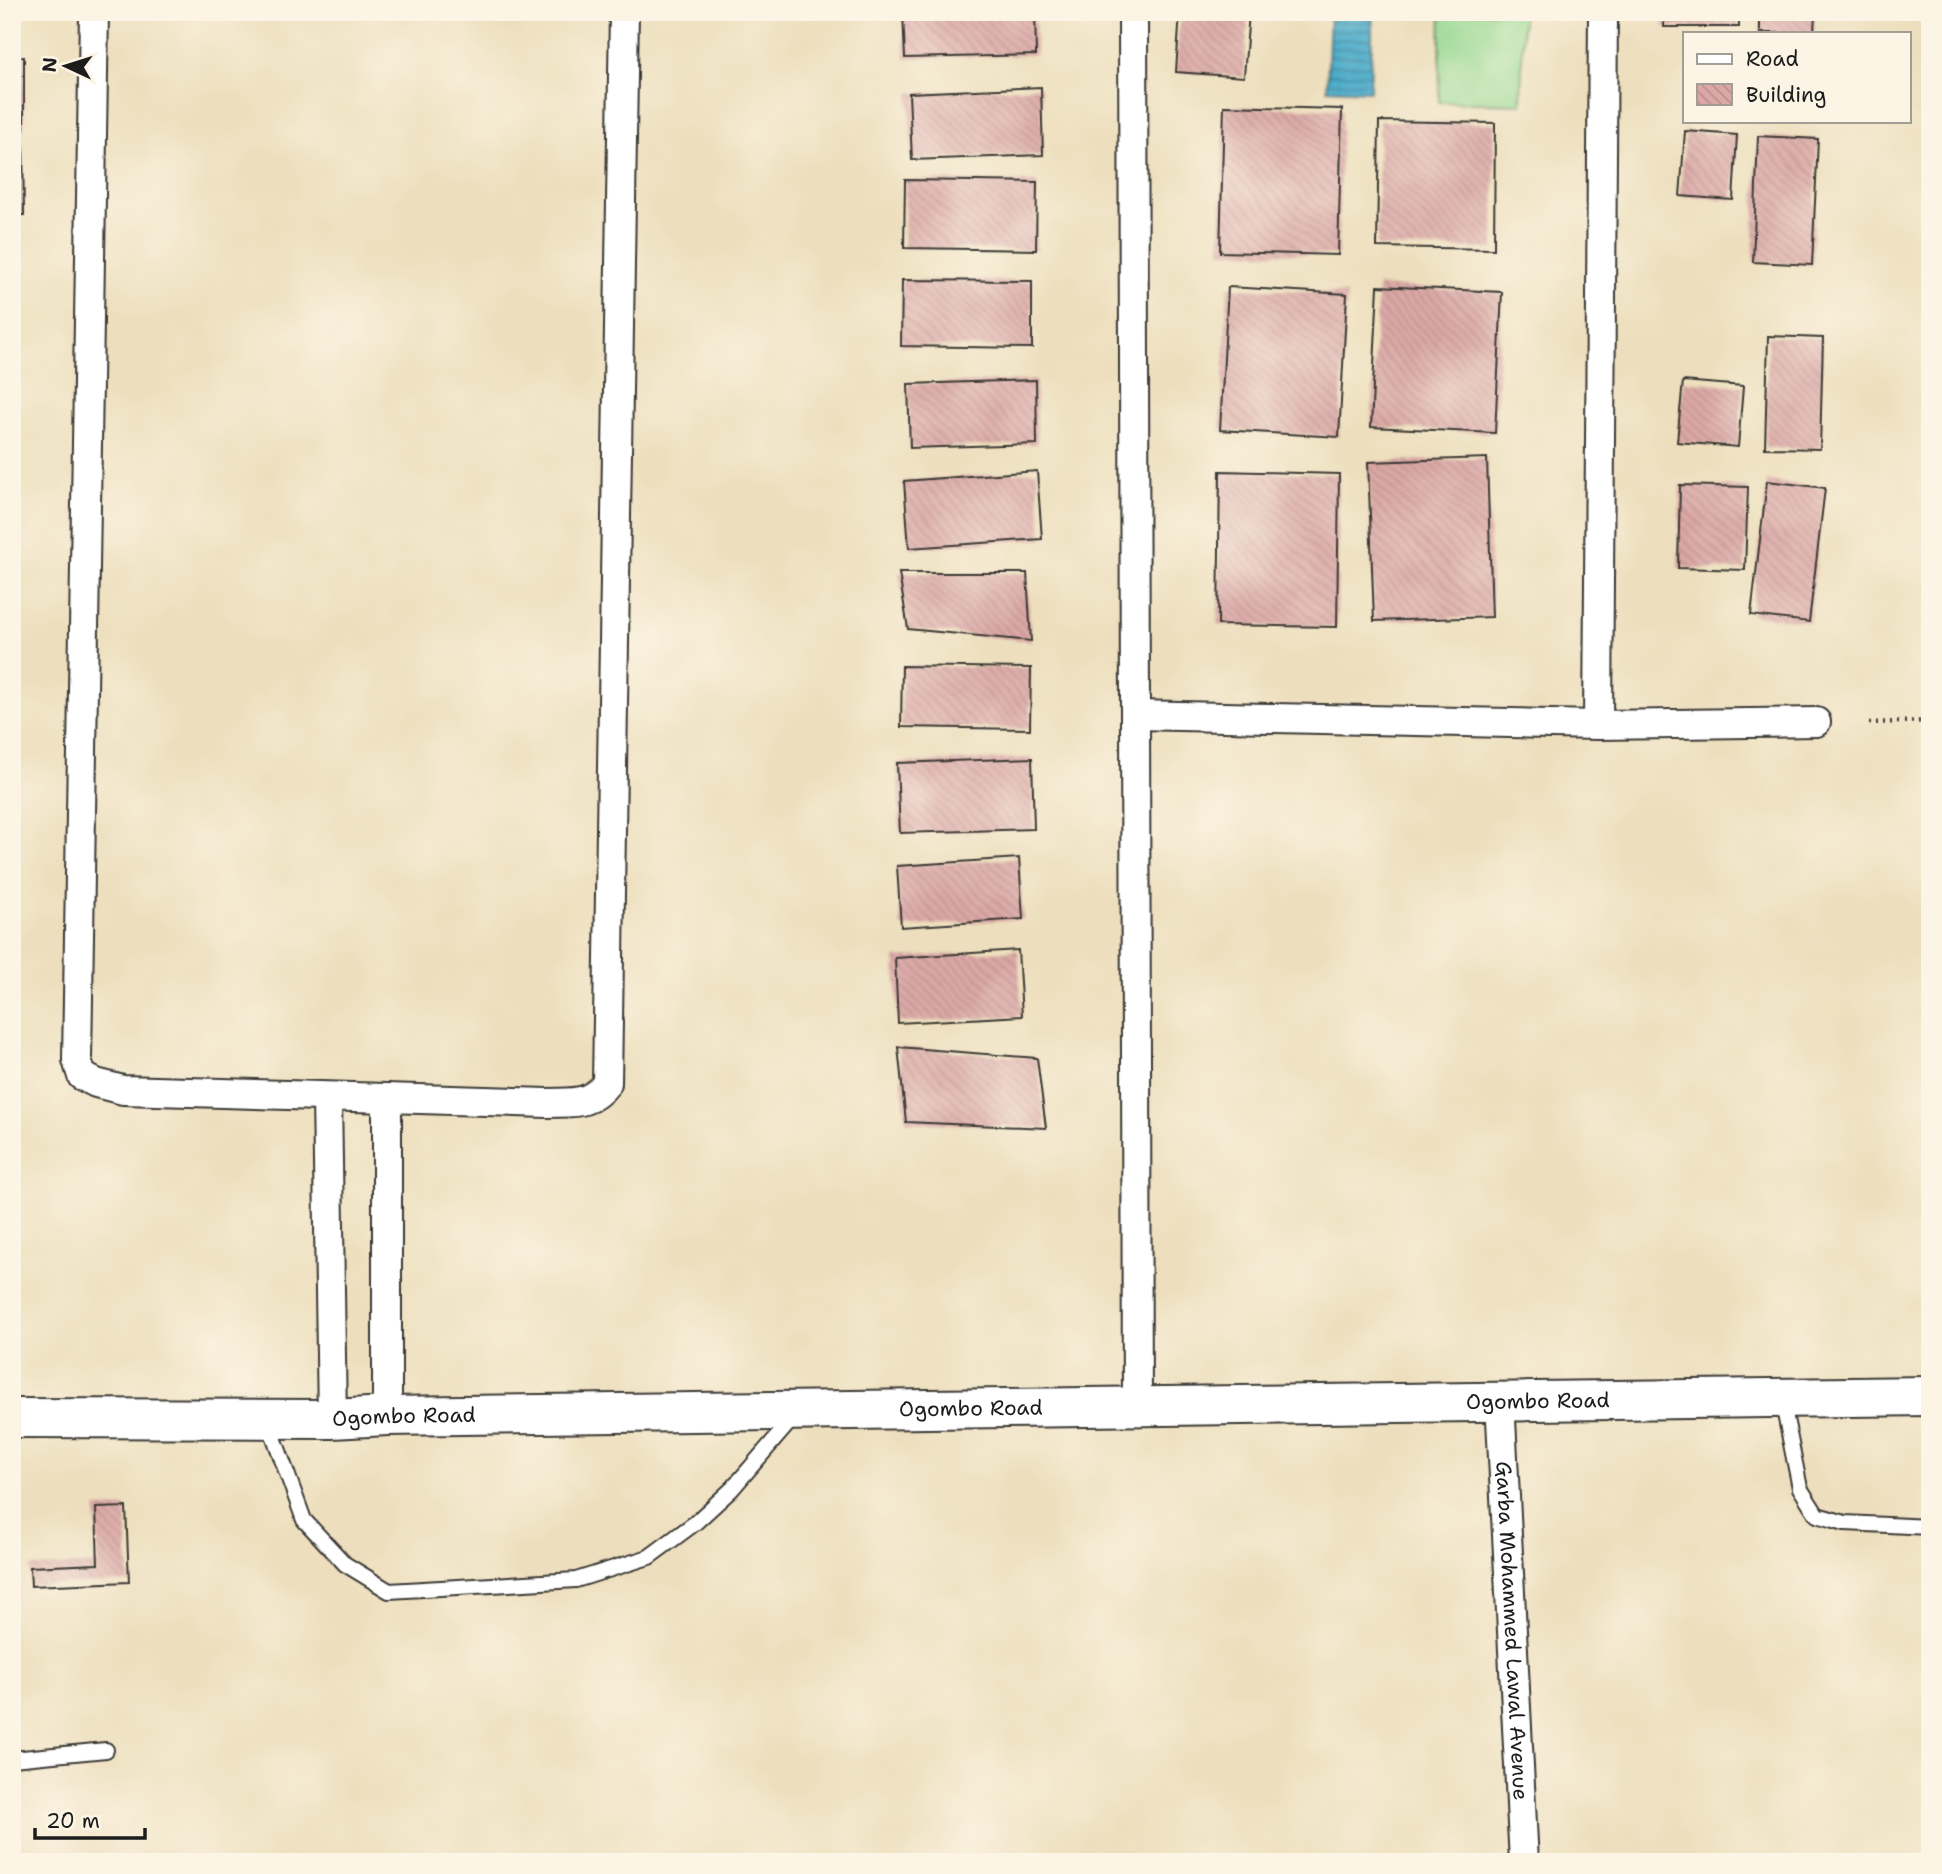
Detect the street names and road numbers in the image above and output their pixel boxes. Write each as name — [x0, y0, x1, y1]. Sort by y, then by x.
street label: Ogombo Road — [1466, 1386, 1610, 1416]
street label: Ogombo Road — [899, 1394, 1043, 1423]
street label: Ogombo Road — [331, 1401, 476, 1433]
street label: Garba Mohammed Lawal Avenue — [1489, 1460, 1535, 1801]

